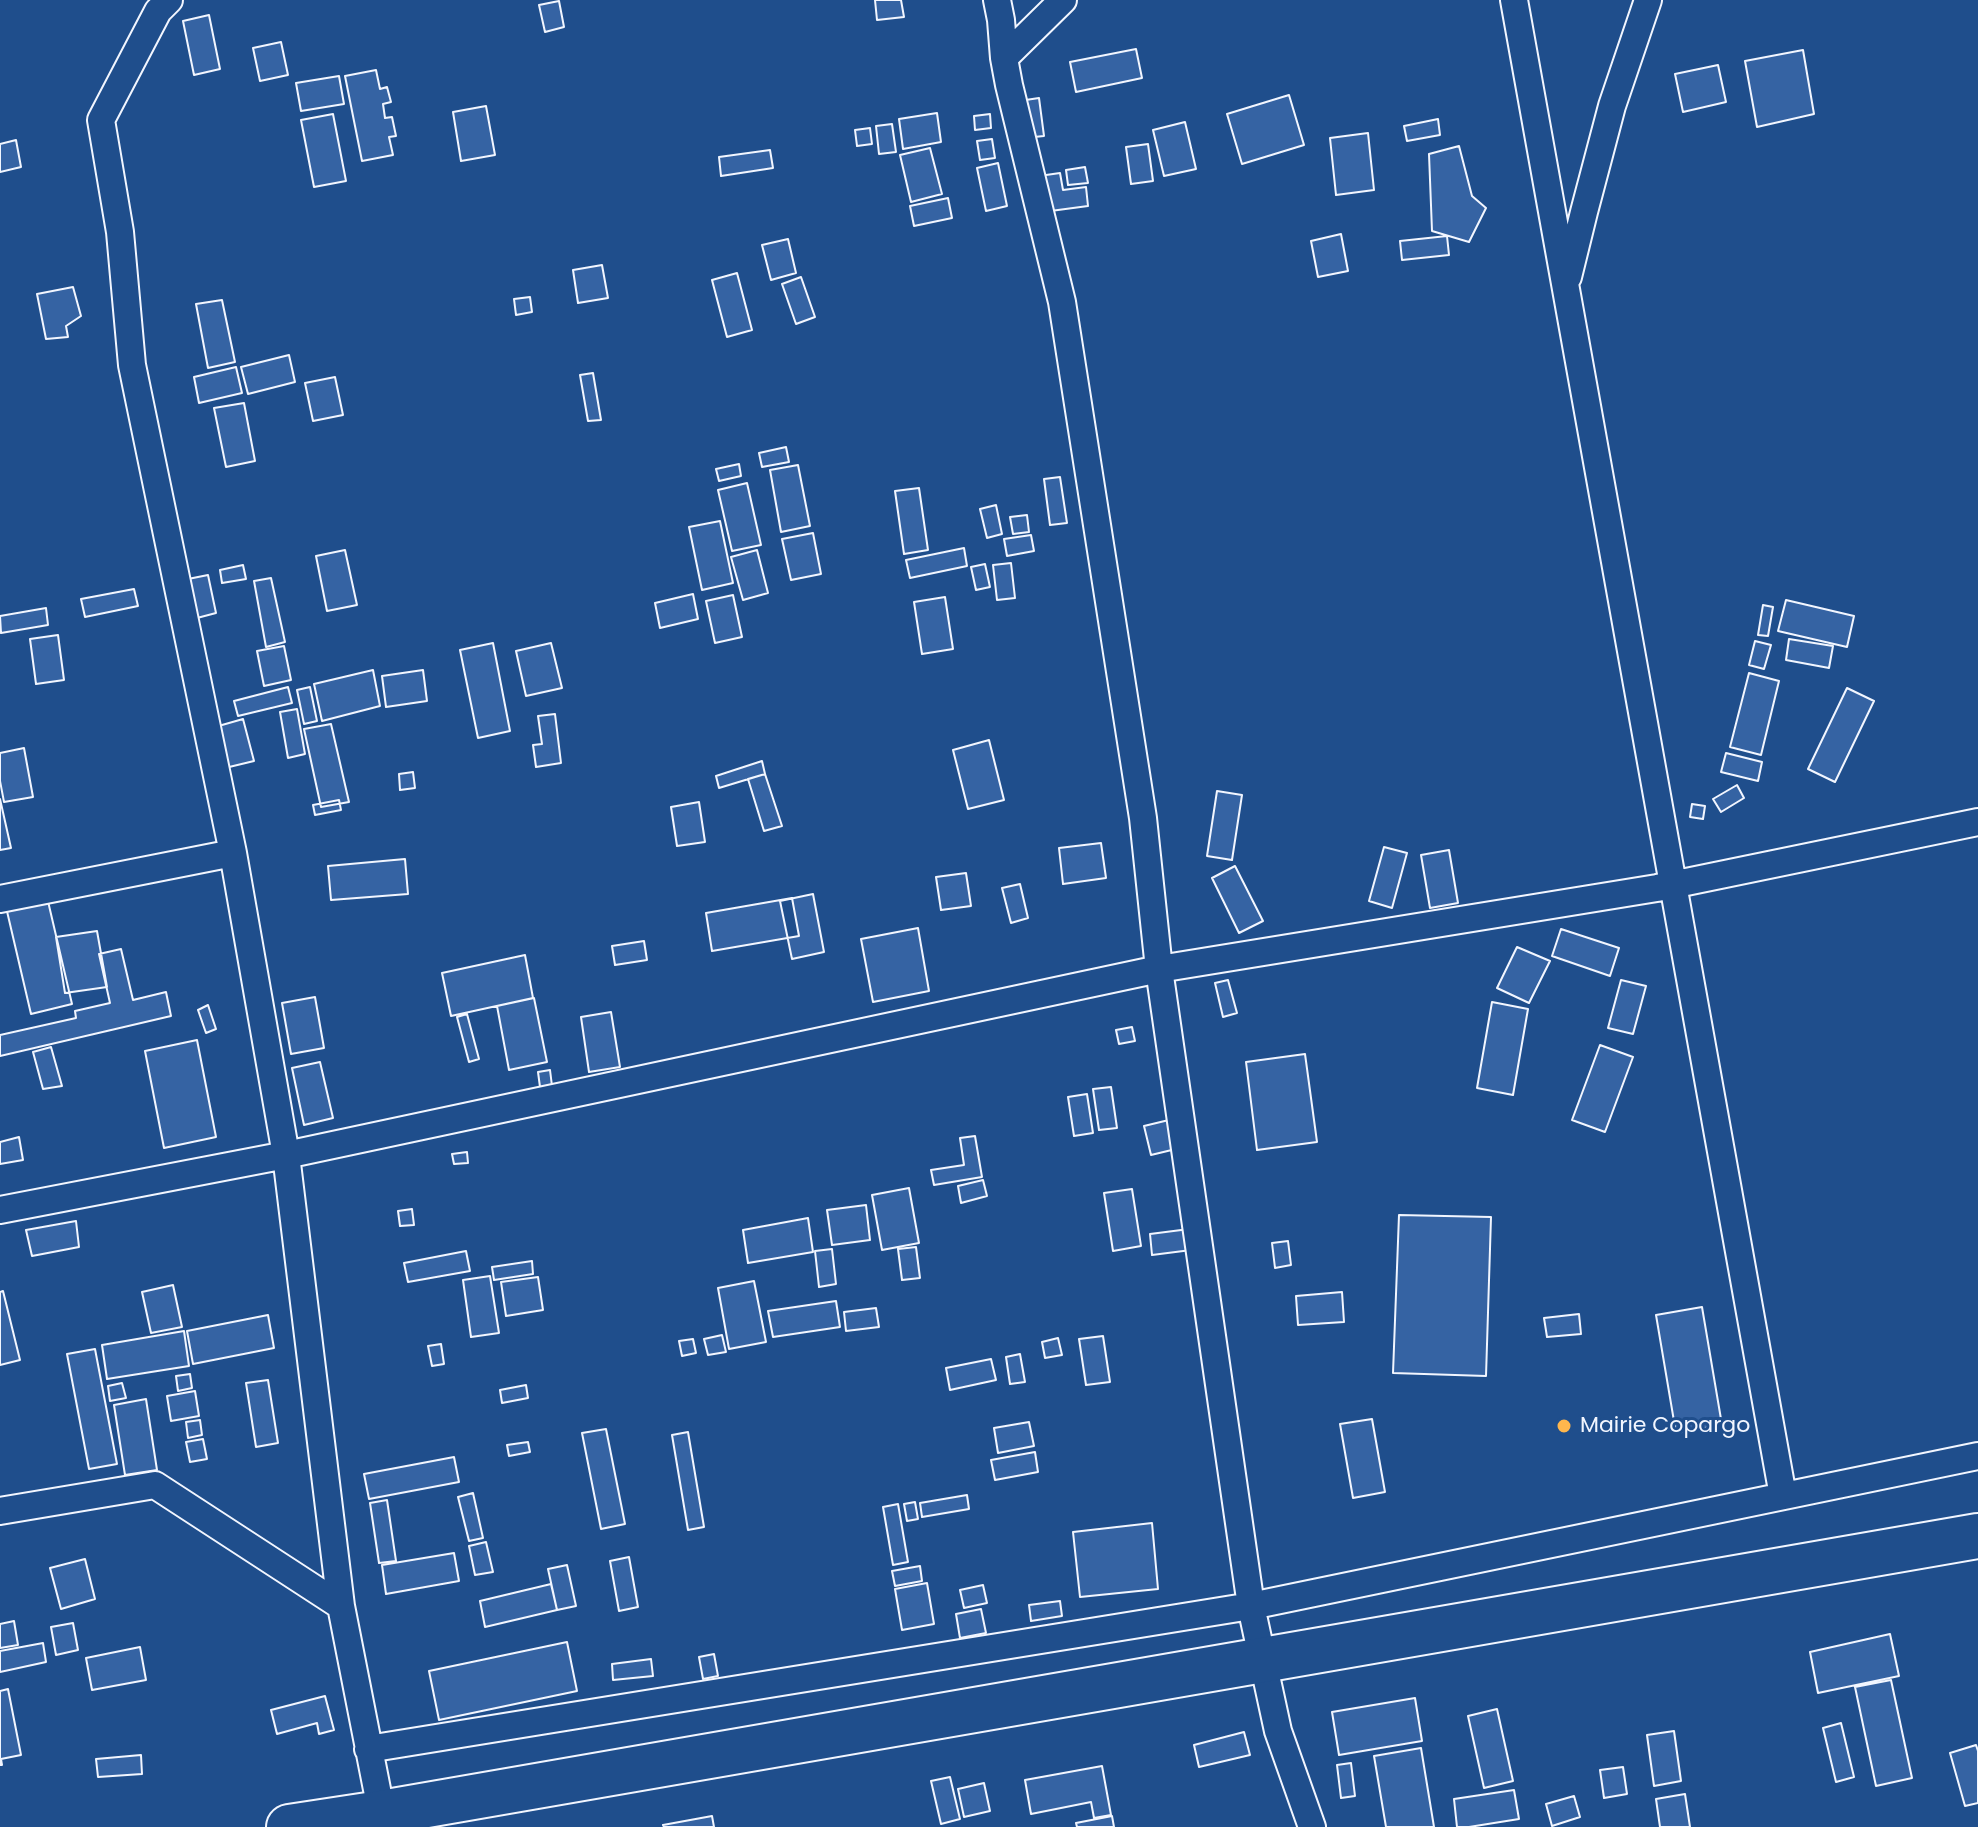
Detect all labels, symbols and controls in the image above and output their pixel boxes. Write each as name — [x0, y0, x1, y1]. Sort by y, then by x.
place label: Mairie Copargo — [1580, 1413, 1750, 1439]
marker: Mairie Copargo — [1555, 1417, 1573, 1435]

